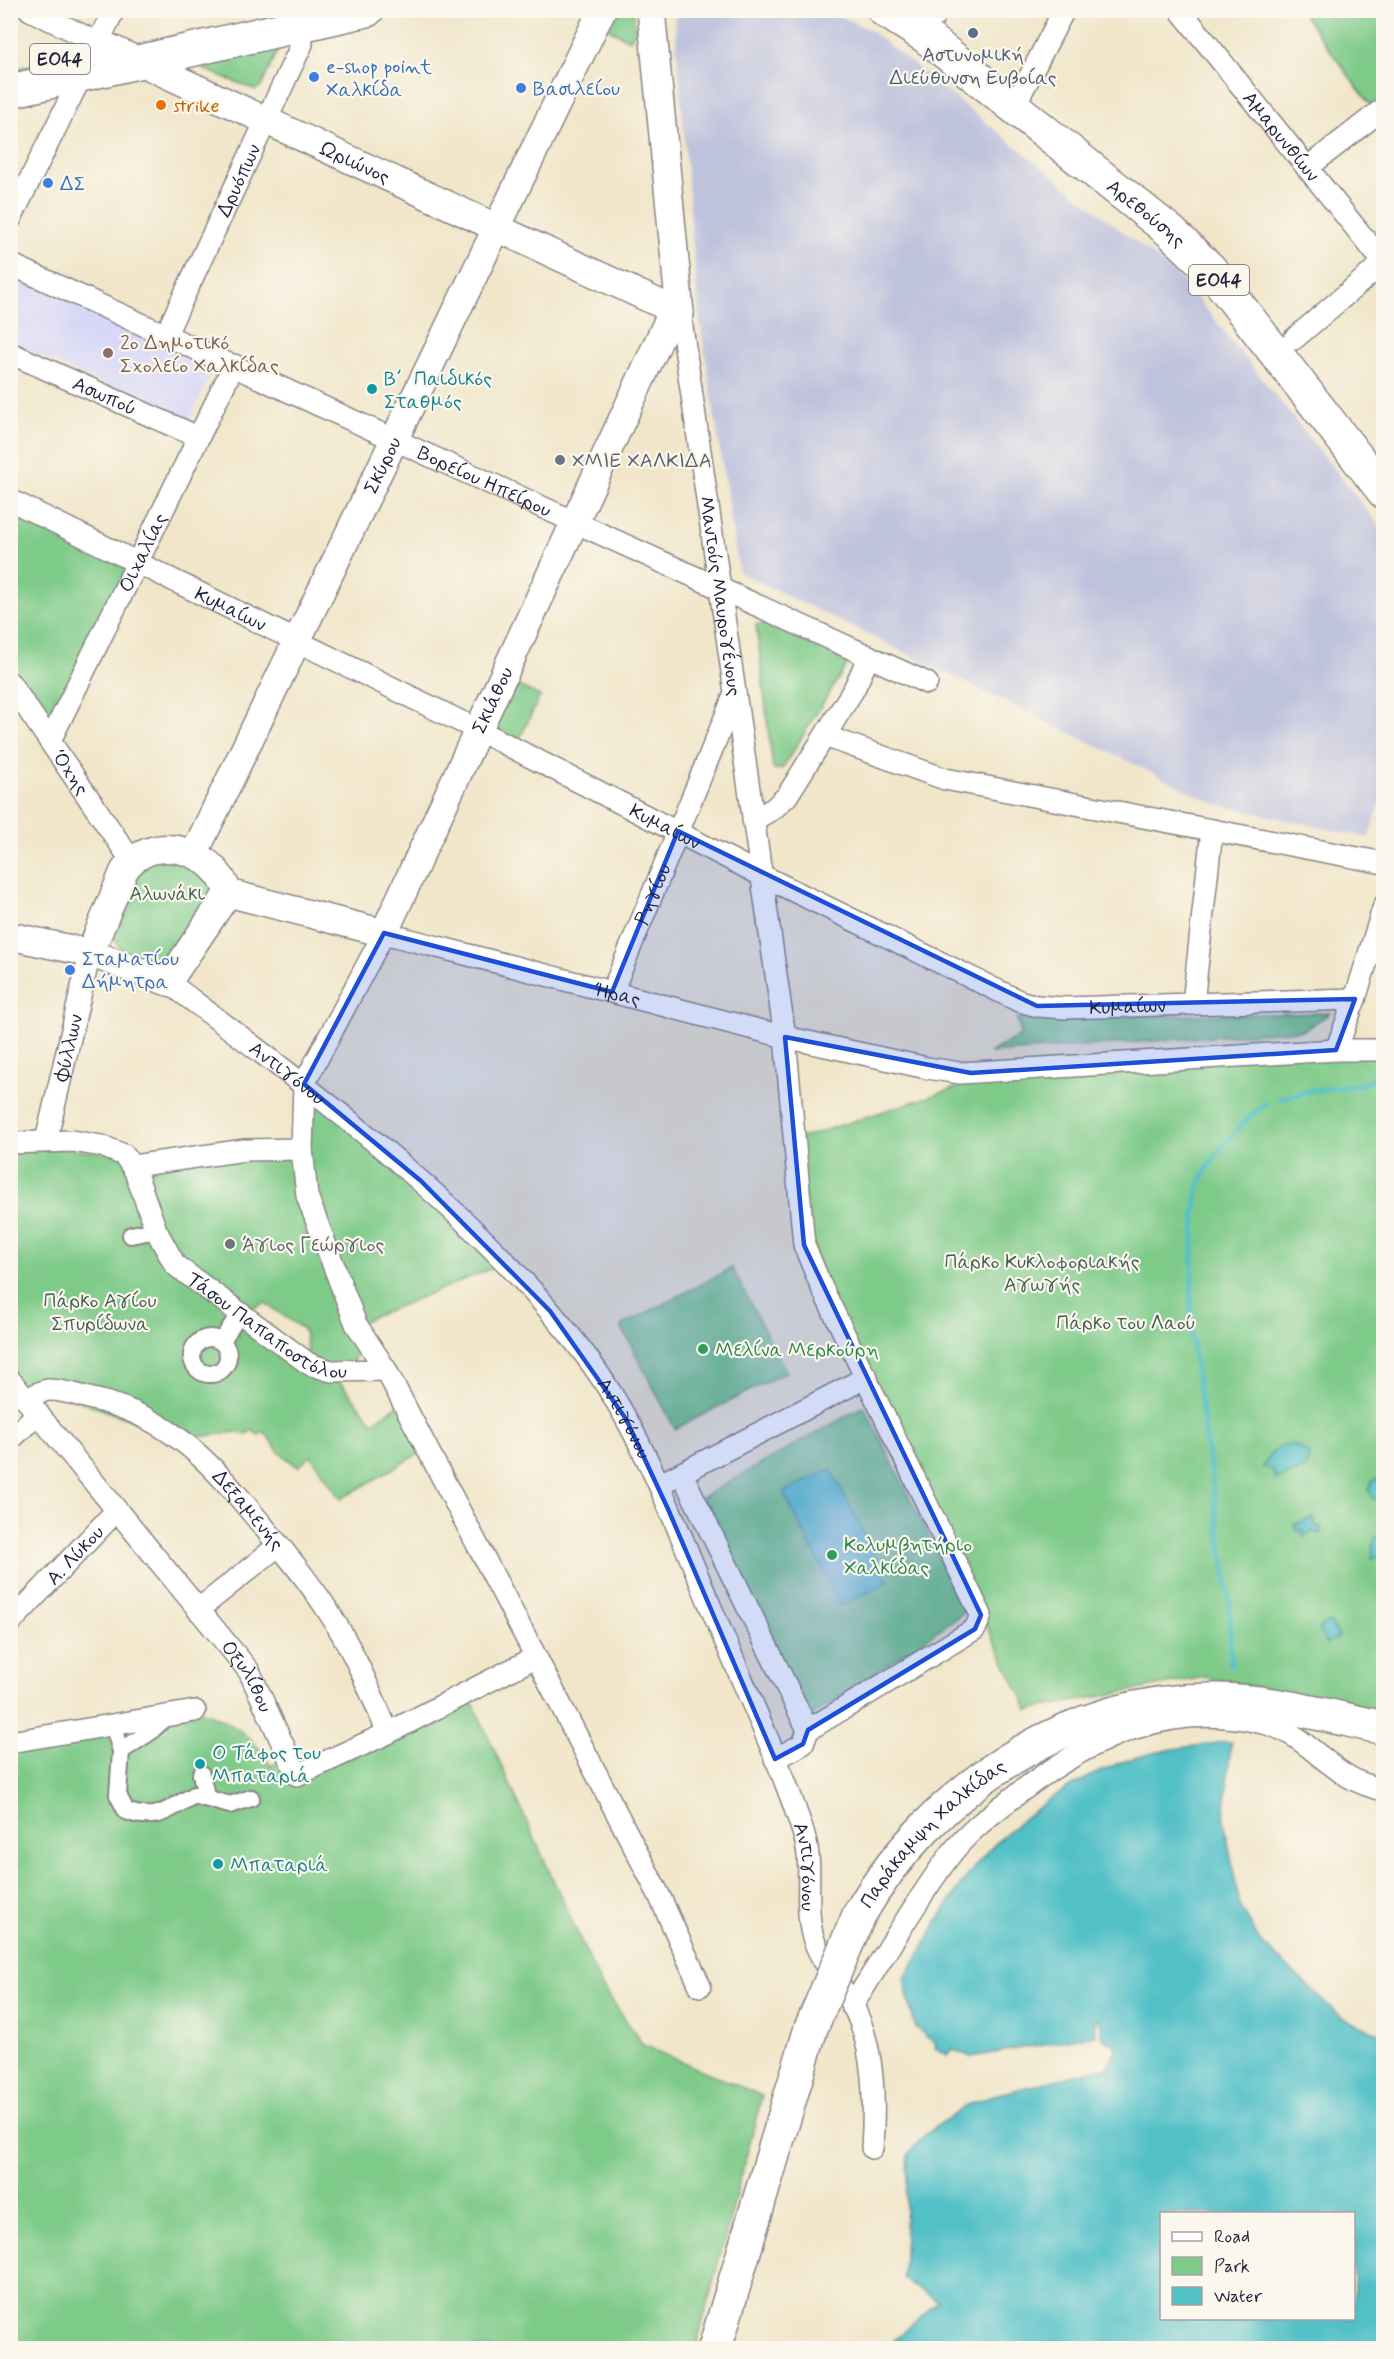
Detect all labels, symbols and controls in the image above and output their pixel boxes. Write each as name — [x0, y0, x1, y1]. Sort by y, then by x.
marker: Αστυνομική Διεύθυνση Ευβοίας — [966, 26, 980, 40]
place label: Αστυνομική Διεύθυνση Ευβοίας — [889, 42, 1057, 92]
road number: ΕΟ44 — [30, 44, 90, 74]
place label: e-shop point Χαλκίδα — [326, 54, 432, 104]
marker: e-shop point Χαλκίδα — [307, 70, 321, 84]
place label: Βασιλείου — [533, 76, 620, 103]
marker: Βασιλείου — [514, 81, 528, 95]
street label: Αμαρυνθίων — [1236, 86, 1325, 188]
place label: strike — [173, 93, 219, 120]
marker: strike — [154, 98, 168, 112]
street label: Ωριώνος — [314, 135, 394, 191]
street label: Δρυόπων — [211, 139, 268, 222]
place label: ΔΣ — [60, 171, 86, 198]
street label: Αρεθούσης — [1100, 174, 1191, 254]
marker: ΔΣ — [41, 176, 55, 190]
road number: ΕΟ44 — [1189, 265, 1249, 295]
place label: 2ο Δημοτικό Σχολείο Χαλκίδας — [120, 330, 279, 380]
marker: 2ο Δημοτικό Σχολείο Χαλκίδας — [101, 346, 115, 360]
place label: Β΄ Παιδικός Σταθμός — [384, 366, 492, 416]
street label: Ασωπού — [68, 371, 141, 423]
marker: Β΄ Παιδικός Σταθμός — [365, 382, 379, 396]
street label: Σκύρου — [358, 433, 409, 499]
street label: Βορείου Ηπείρου — [413, 440, 555, 525]
place label: ΧΜΙΕ ΧΑΛΚΙΔΑ — [572, 448, 712, 475]
marker: ΧΜΙΕ ΧΑΛΚΙΔΑ — [553, 453, 567, 467]
street label: Μαντούς Μαυρογένους — [692, 495, 747, 698]
street label: Οιχαλίας — [113, 509, 175, 597]
street label: Κυμαίων — [190, 581, 271, 639]
street label: Σκιάθου — [466, 663, 521, 738]
street label: Όχης — [45, 745, 95, 801]
street label: Κυμαίων — [624, 798, 705, 857]
street label: Ρηγίου — [629, 860, 678, 929]
park label: Αλωνάκι — [129, 881, 206, 908]
place label: Σταματίου Δήμητρα — [82, 946, 179, 996]
marker: Σταματίου Δήμητρα — [63, 963, 77, 977]
street label: Ήρας — [591, 976, 644, 1014]
street label: Κυμαίων — [1089, 993, 1167, 1022]
street label: Φύλλων — [48, 1012, 90, 1085]
street label: Αντιγόνου — [243, 1036, 330, 1112]
place label: Άγιος Γεώργιος — [242, 1232, 384, 1259]
marker: Άγιος Γεώργιος — [223, 1237, 237, 1251]
park label: Πάρκο Κυκλοφοριακής Αγωγής — [944, 1249, 1140, 1299]
street label: Τάσου Παπαποστόλου — [181, 1266, 347, 1386]
park label: Πάρκο Αγίου Σπυρίδωνα — [44, 1288, 156, 1338]
park label: Πάρκο του Λαού — [1056, 1310, 1196, 1337]
place label: Μελίνα Μερκούρη — [715, 1337, 879, 1364]
marker: Μελίνα Μερκούρη — [696, 1342, 710, 1356]
street label: Αντιγόνου — [590, 1373, 657, 1464]
street label: Δεξαμενής — [206, 1464, 290, 1557]
street label: Α. Λύκου — [41, 1520, 111, 1592]
place label: Κολυμβητήριο Χαλκίδας — [844, 1532, 972, 1582]
marker: Κολυμβητήριο Χαλκίδας — [825, 1548, 839, 1562]
street label: Οξυλίθου — [214, 1635, 278, 1717]
place label: Ο Τάφος του Μπαταριά — [212, 1740, 321, 1790]
street label: Παράκαμψη Χαλκίδας — [854, 1753, 1012, 1914]
marker: Ο Τάφος του Μπαταριά — [193, 1757, 207, 1771]
street label: Αντιγόνου — [786, 1819, 821, 1911]
place label: Μπαταριά — [230, 1852, 328, 1879]
marker: Μπαταριά — [211, 1857, 225, 1871]
legend — [1160, 2212, 1355, 2320]
text: Road — [1214, 2225, 1250, 2249]
text: Park — [1214, 2255, 1250, 2279]
text: Water — [1214, 2285, 1263, 2309]

